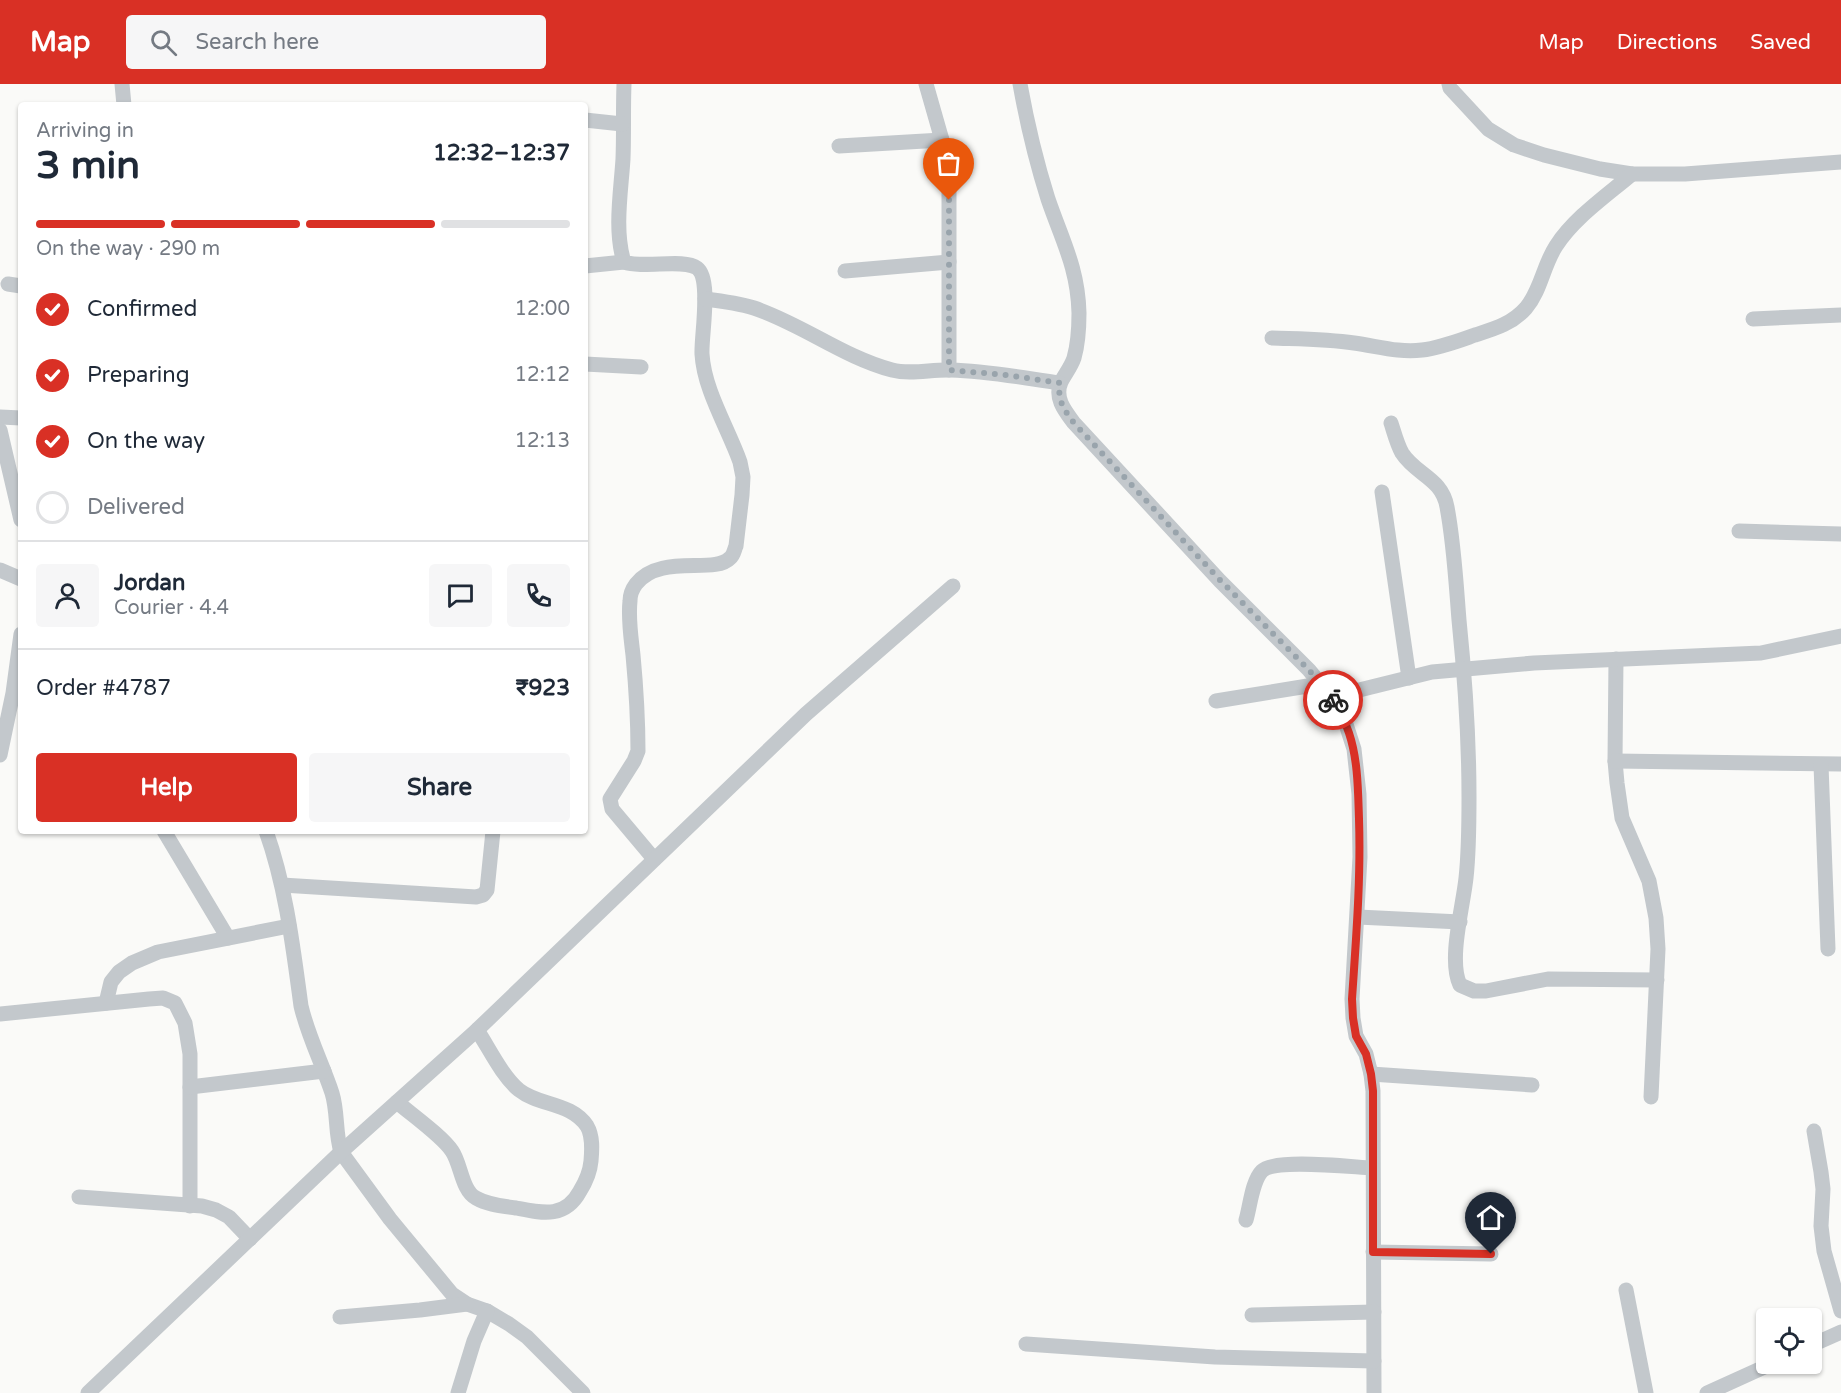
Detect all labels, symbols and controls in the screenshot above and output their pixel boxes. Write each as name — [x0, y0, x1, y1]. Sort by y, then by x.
search box — [126, 15, 546, 69]
text: Map — [30, 25, 90, 59]
icon: search — [147, 26, 180, 59]
text: Search here — [195, 29, 319, 55]
text: Map — [1538, 30, 1584, 55]
text: Directions — [1617, 30, 1717, 55]
text: Saved — [1750, 30, 1811, 55]
text: Arriving in — [36, 119, 134, 143]
pin — [923, 138, 974, 200]
text: 12:32–12:37 — [433, 140, 570, 166]
text: 3 min — [36, 142, 140, 189]
icon: bag — [932, 147, 965, 180]
text: On the way · 290 m — [36, 237, 220, 261]
icon: check — [36, 293, 69, 326]
text: Confirmed — [87, 296, 197, 322]
text: 12:00 — [515, 297, 570, 321]
icon: check — [36, 359, 69, 392]
text: Preparing — [87, 362, 190, 388]
text: 12:12 — [515, 363, 570, 387]
icon: check — [36, 425, 69, 458]
text: On the way — [87, 428, 205, 454]
text: 12:13 — [515, 429, 570, 453]
text: Delivered — [87, 494, 185, 520]
button: person — [36, 564, 99, 627]
button: chat — [429, 564, 492, 627]
button: phone — [507, 564, 570, 627]
text: Jordan — [114, 570, 185, 596]
text: Courier · 4.4 — [114, 596, 229, 620]
courier — [1303, 670, 1363, 730]
text: Order #4787 — [36, 675, 171, 701]
text: ₹923 — [516, 675, 570, 701]
icon: bike — [1317, 684, 1350, 717]
button: Help — [36, 753, 297, 822]
button: Share — [309, 753, 570, 822]
pin — [1465, 1192, 1516, 1254]
icon: home — [1474, 1201, 1507, 1234]
map controls — [1756, 1308, 1822, 1374]
button: locate — [1756, 1308, 1822, 1374]

